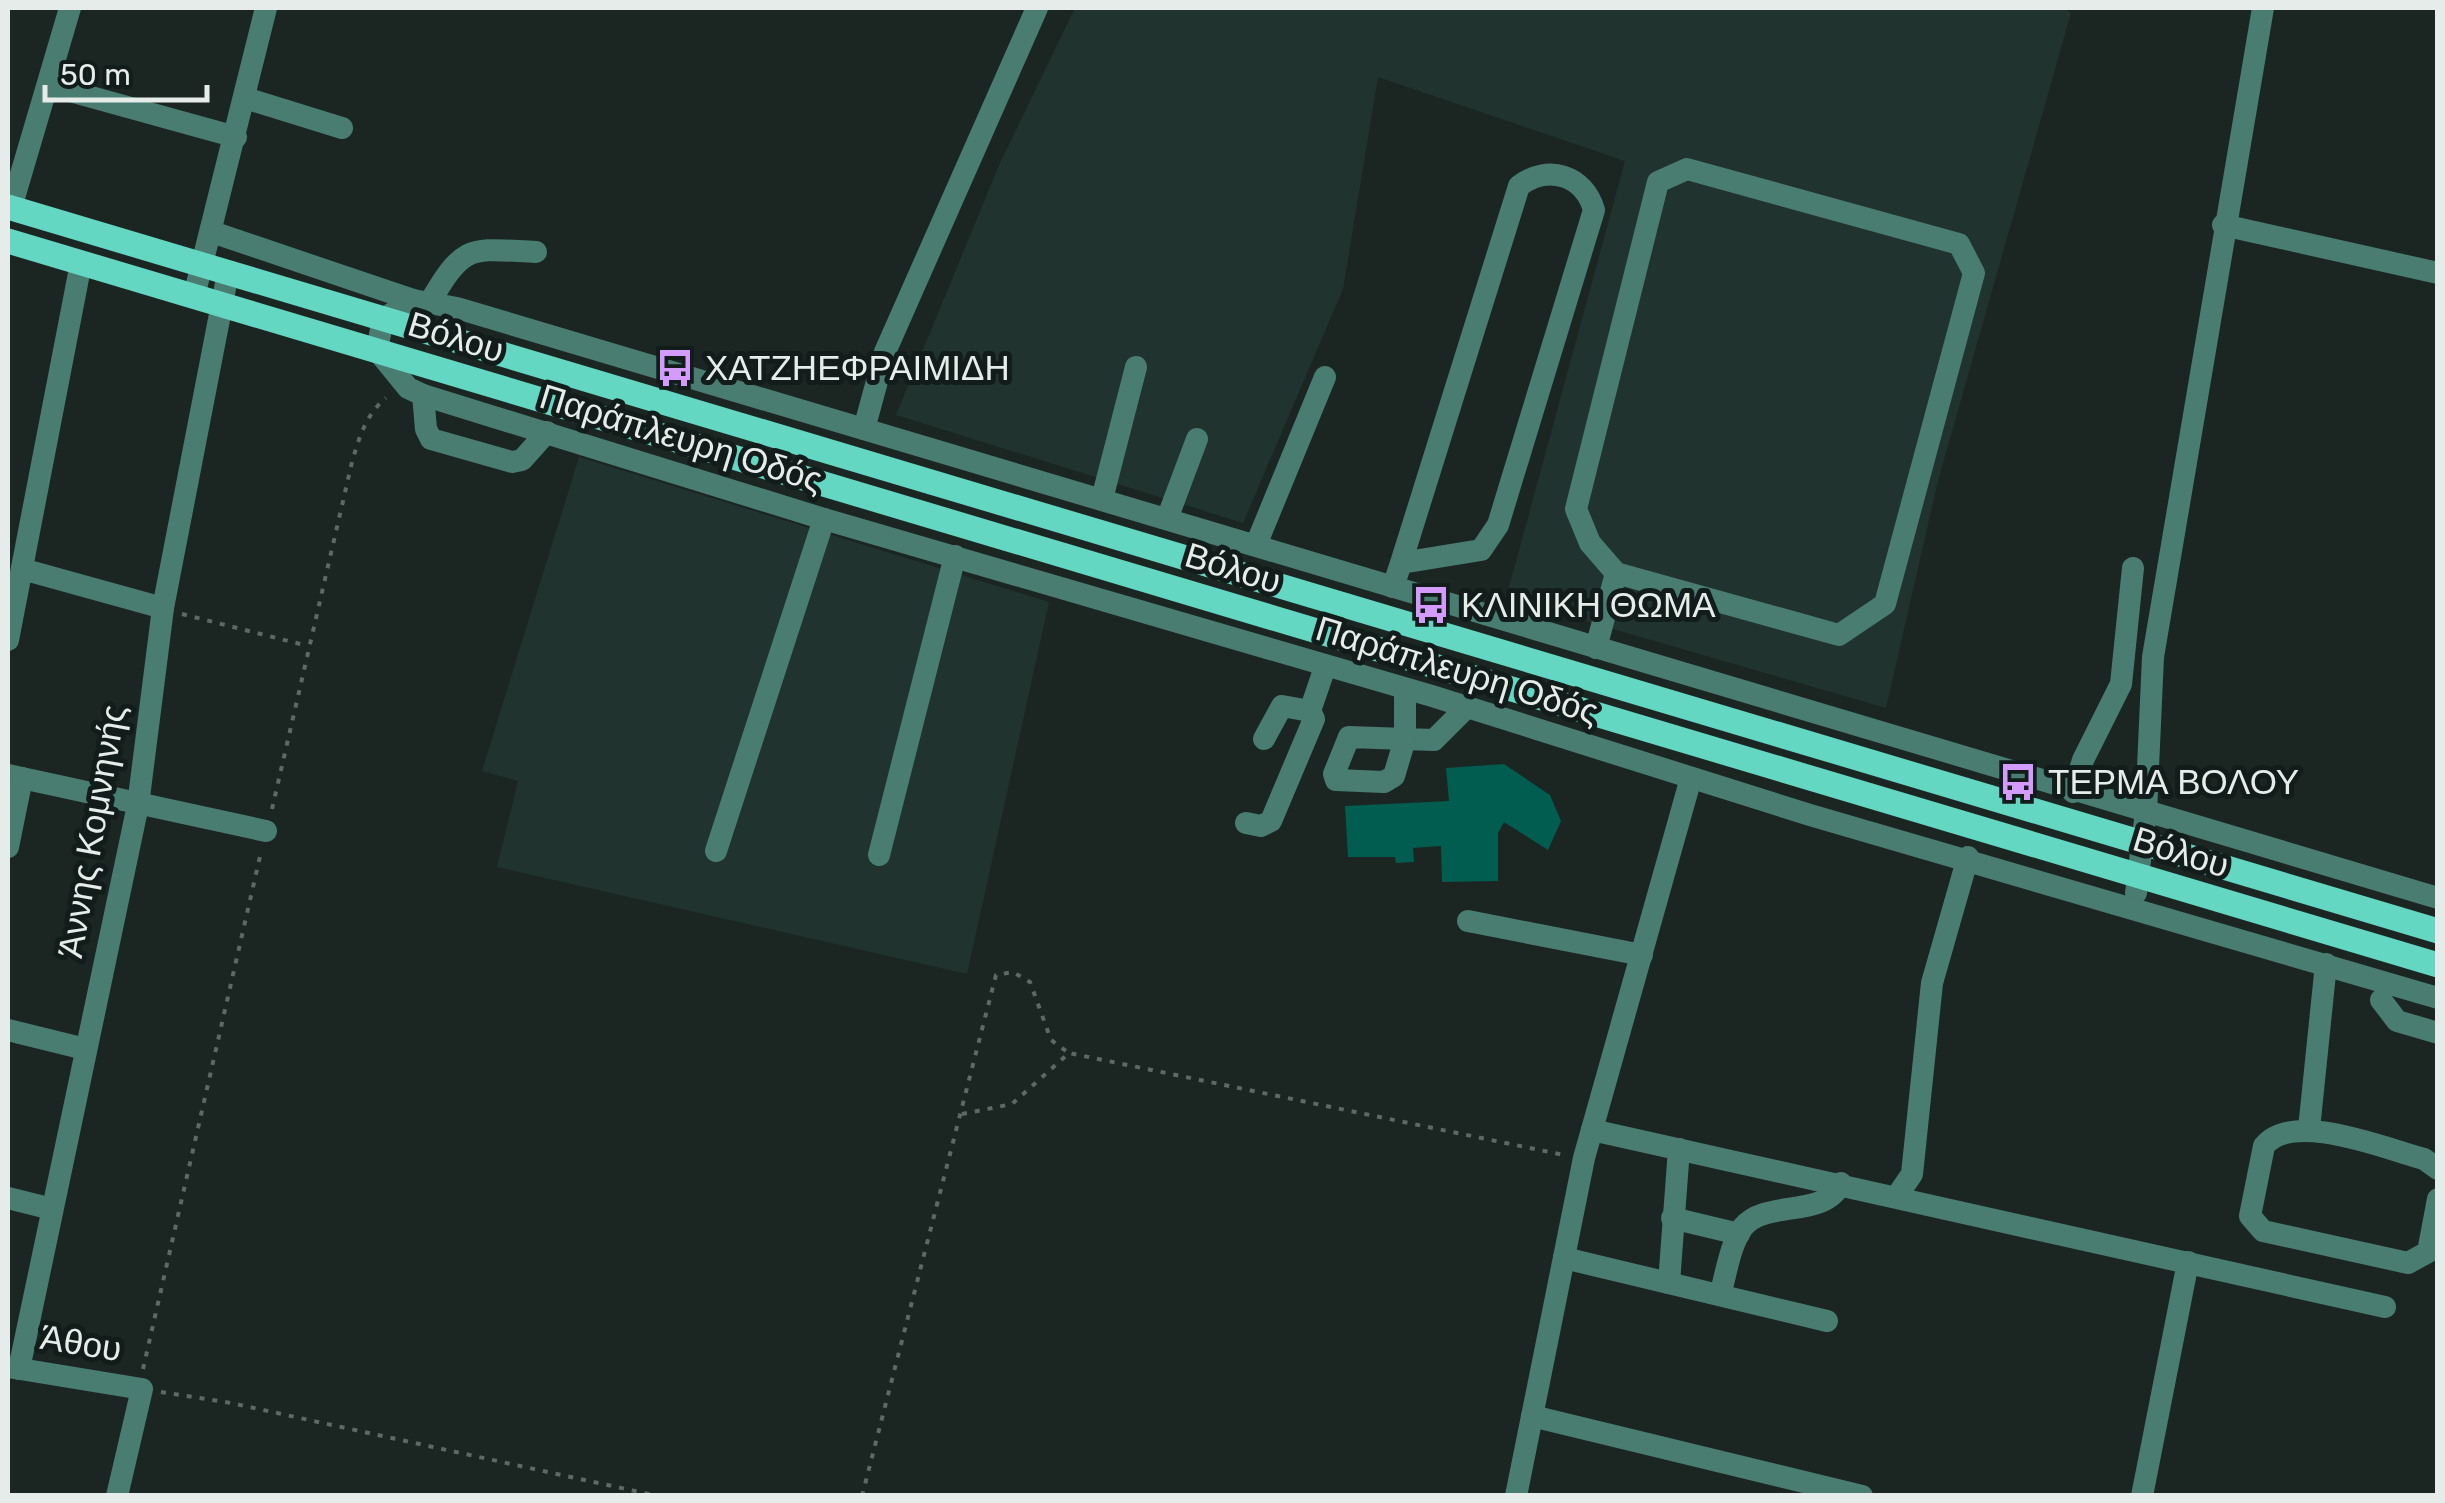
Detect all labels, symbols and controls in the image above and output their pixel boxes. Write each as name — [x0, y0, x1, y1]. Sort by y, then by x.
scale bar — [45, 40, 208, 102]
text: 50 m — [60, 57, 131, 93]
street label: Βόλου — [403, 303, 509, 371]
bus stop icon: ΧΑΤΖΗΕΦΡΑΙΜΙΔΗ — [654, 347, 696, 389]
place label: ΧΑΤΖΗΕΦΡΑΙΜΙΔΗ — [705, 347, 1010, 389]
street label: Παράπλευρη Οδός — [535, 375, 827, 501]
street label: Βόλου — [1180, 534, 1286, 602]
bus stop icon: ΚΛΙΝΙΚΗ ΘΩΜΑ — [1410, 584, 1452, 626]
place label: ΚΛΙΝΙΚΗ ΘΩΜΑ — [1461, 584, 1716, 626]
street label: Παράπλευρη Οδός — [1311, 607, 1603, 733]
street label: Άννης Κομνηνής — [49, 701, 135, 961]
bus stop icon: ΤΕΡΜΑ ΒΟΛΟΥ — [1997, 761, 2039, 803]
place label: ΤΕΡΜΑ ΒΟΛΟΥ — [2048, 761, 2299, 803]
street label: Βόλου — [2128, 818, 2234, 886]
street label: Άθου — [37, 1316, 125, 1370]

